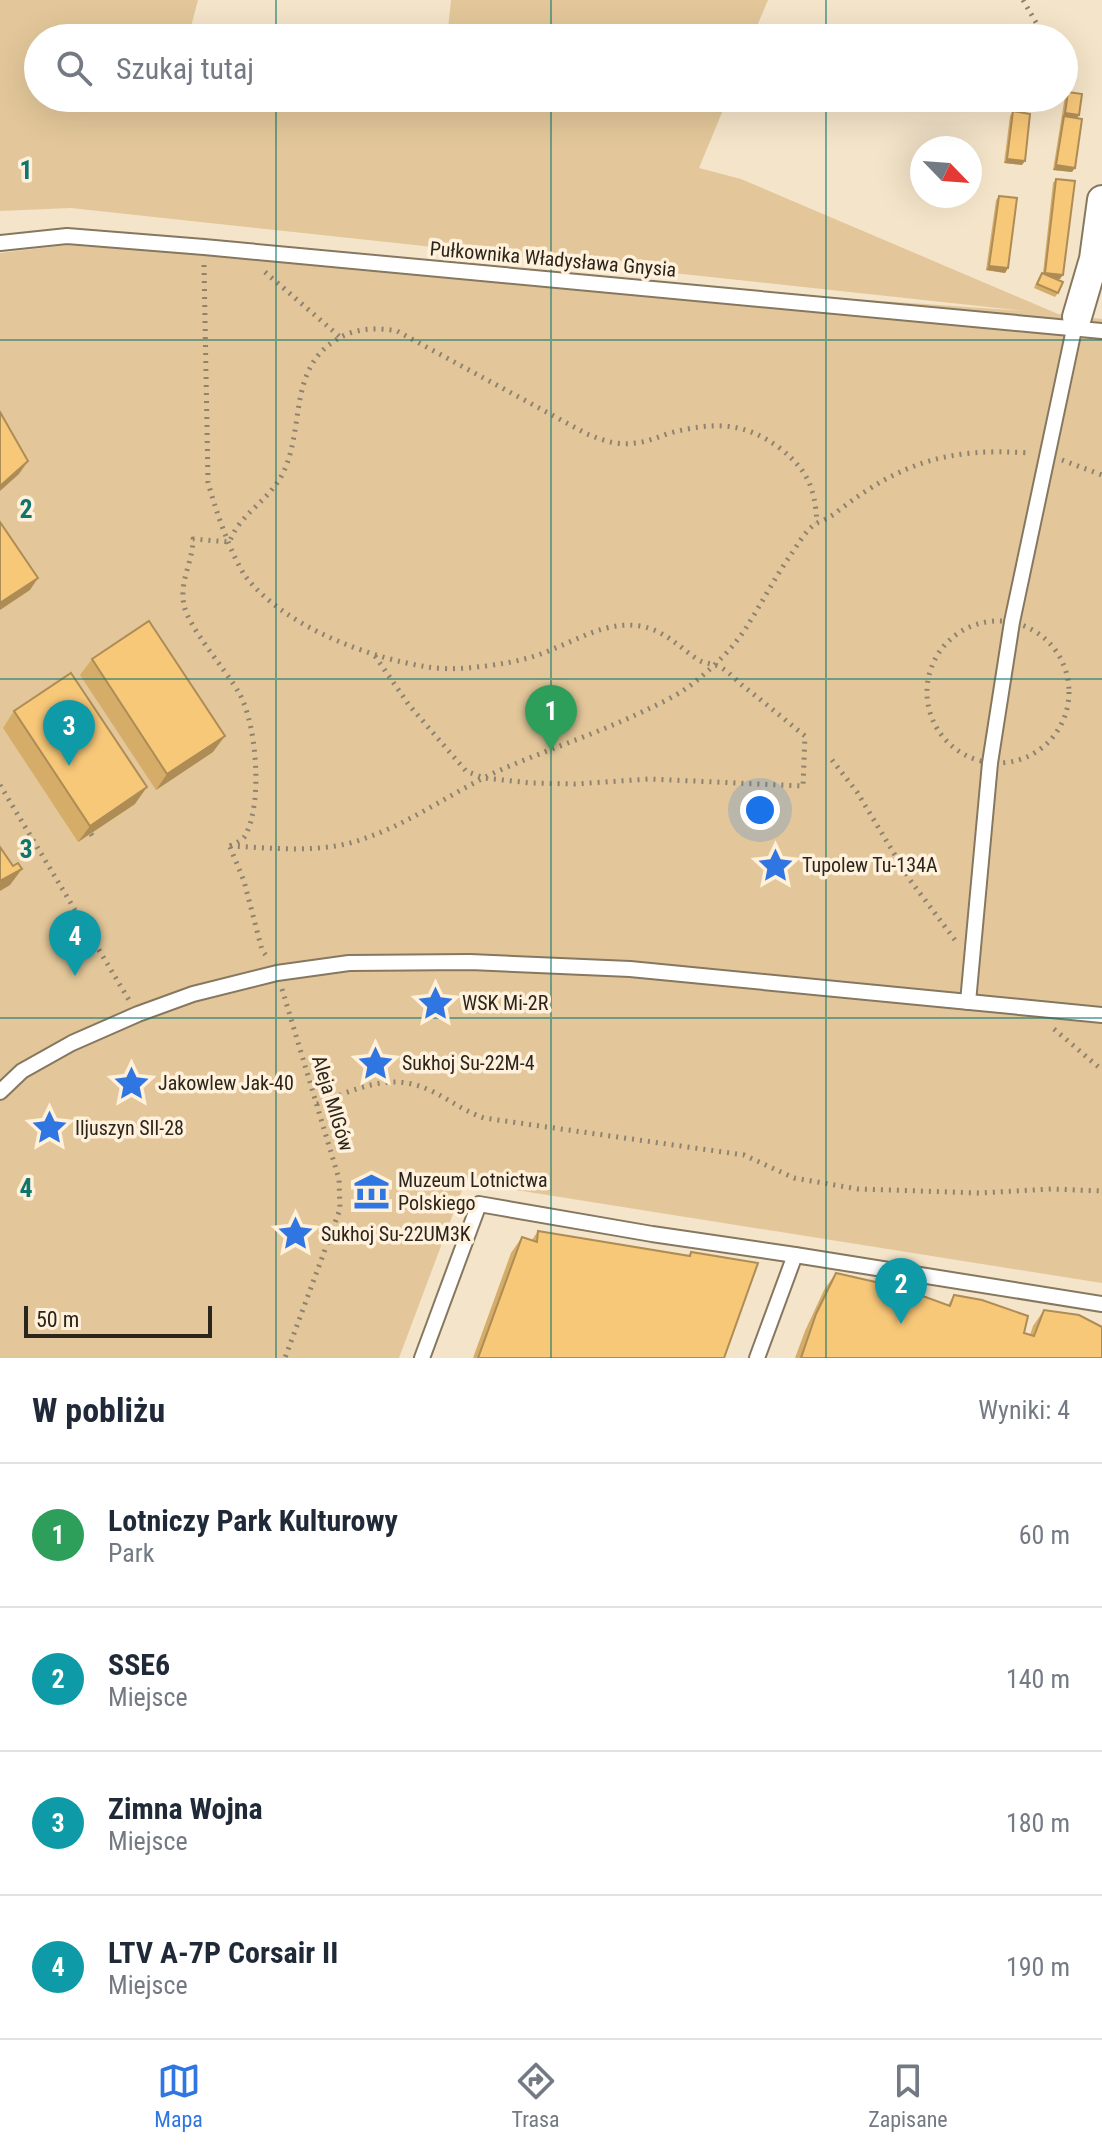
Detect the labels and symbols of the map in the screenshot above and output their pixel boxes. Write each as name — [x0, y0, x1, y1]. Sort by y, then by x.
north arrow — [910, 136, 982, 208]
text: 1 — [19, 155, 33, 185]
street label: Pułkownika Władysława Gnysia — [429, 236, 677, 282]
text: 2 — [19, 494, 33, 524]
pin: 1 — [525, 685, 577, 751]
pin: 3 — [43, 700, 95, 766]
your location — [740, 790, 780, 830]
text: 3 — [19, 834, 33, 864]
place icon: Tupolew Tu-134A — [757, 846, 795, 884]
place label: Tupolew Tu-134A — [802, 853, 938, 877]
pin: 4 — [49, 910, 101, 976]
place icon: WSK Mi-2R — [417, 984, 455, 1022]
place label: WSK Mi-2R — [462, 991, 549, 1015]
place icon: Sukhoj Su-22M-4 — [357, 1044, 395, 1082]
place label: Sukhoj Su-22M-4 — [402, 1051, 535, 1075]
street label: Aleja MIGów — [307, 1052, 359, 1154]
place icon: Jakowlew Jak-40 — [113, 1064, 151, 1102]
place label: Jakowlew Jak-40 — [158, 1071, 294, 1095]
place icon: Iljuszyn SIl-28 — [30, 1109, 68, 1147]
place label: Iljuszyn SIl-28 — [75, 1116, 184, 1140]
place label: Muzeum Lotnictwa Polskiego — [398, 1168, 548, 1215]
museum icon: Muzeum Lotnictwa Polskiego — [353, 1172, 391, 1210]
text: 4 — [19, 1173, 33, 1203]
place icon: Sukhoj Su-22UM3K — [276, 1215, 314, 1253]
place label: Sukhoj Su-22UM3K — [321, 1222, 471, 1246]
pin: 2 — [875, 1258, 927, 1324]
scale bar — [24, 1302, 212, 1338]

